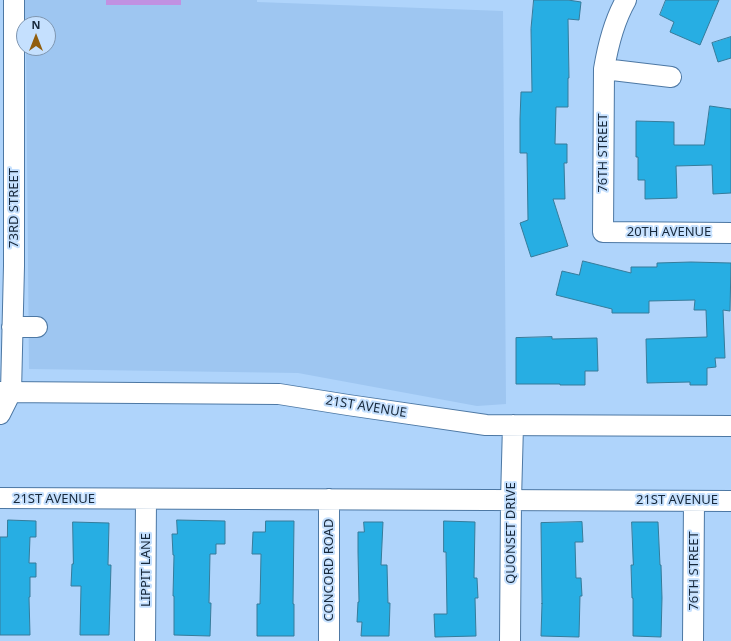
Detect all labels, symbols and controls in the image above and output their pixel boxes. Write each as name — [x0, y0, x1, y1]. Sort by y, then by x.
north arrow — [16, 16, 56, 56]
text: N — [32, 17, 40, 32]
street label: 76TH STREET — [595, 113, 611, 193]
street label: 73RD STREET — [6, 168, 22, 248]
street label: 20TH AVENUE — [627, 224, 711, 240]
street label: 21ST AVENUE — [324, 393, 408, 421]
street label: QUONSET DRIVE — [503, 482, 519, 584]
street label: 21ST AVENUE — [13, 491, 95, 507]
street label: 21ST AVENUE — [636, 492, 718, 508]
street label: CONCORD ROAD — [321, 519, 337, 621]
street label: 76TH STREET — [686, 531, 702, 611]
street label: LIPPIT LANE — [138, 533, 154, 607]

